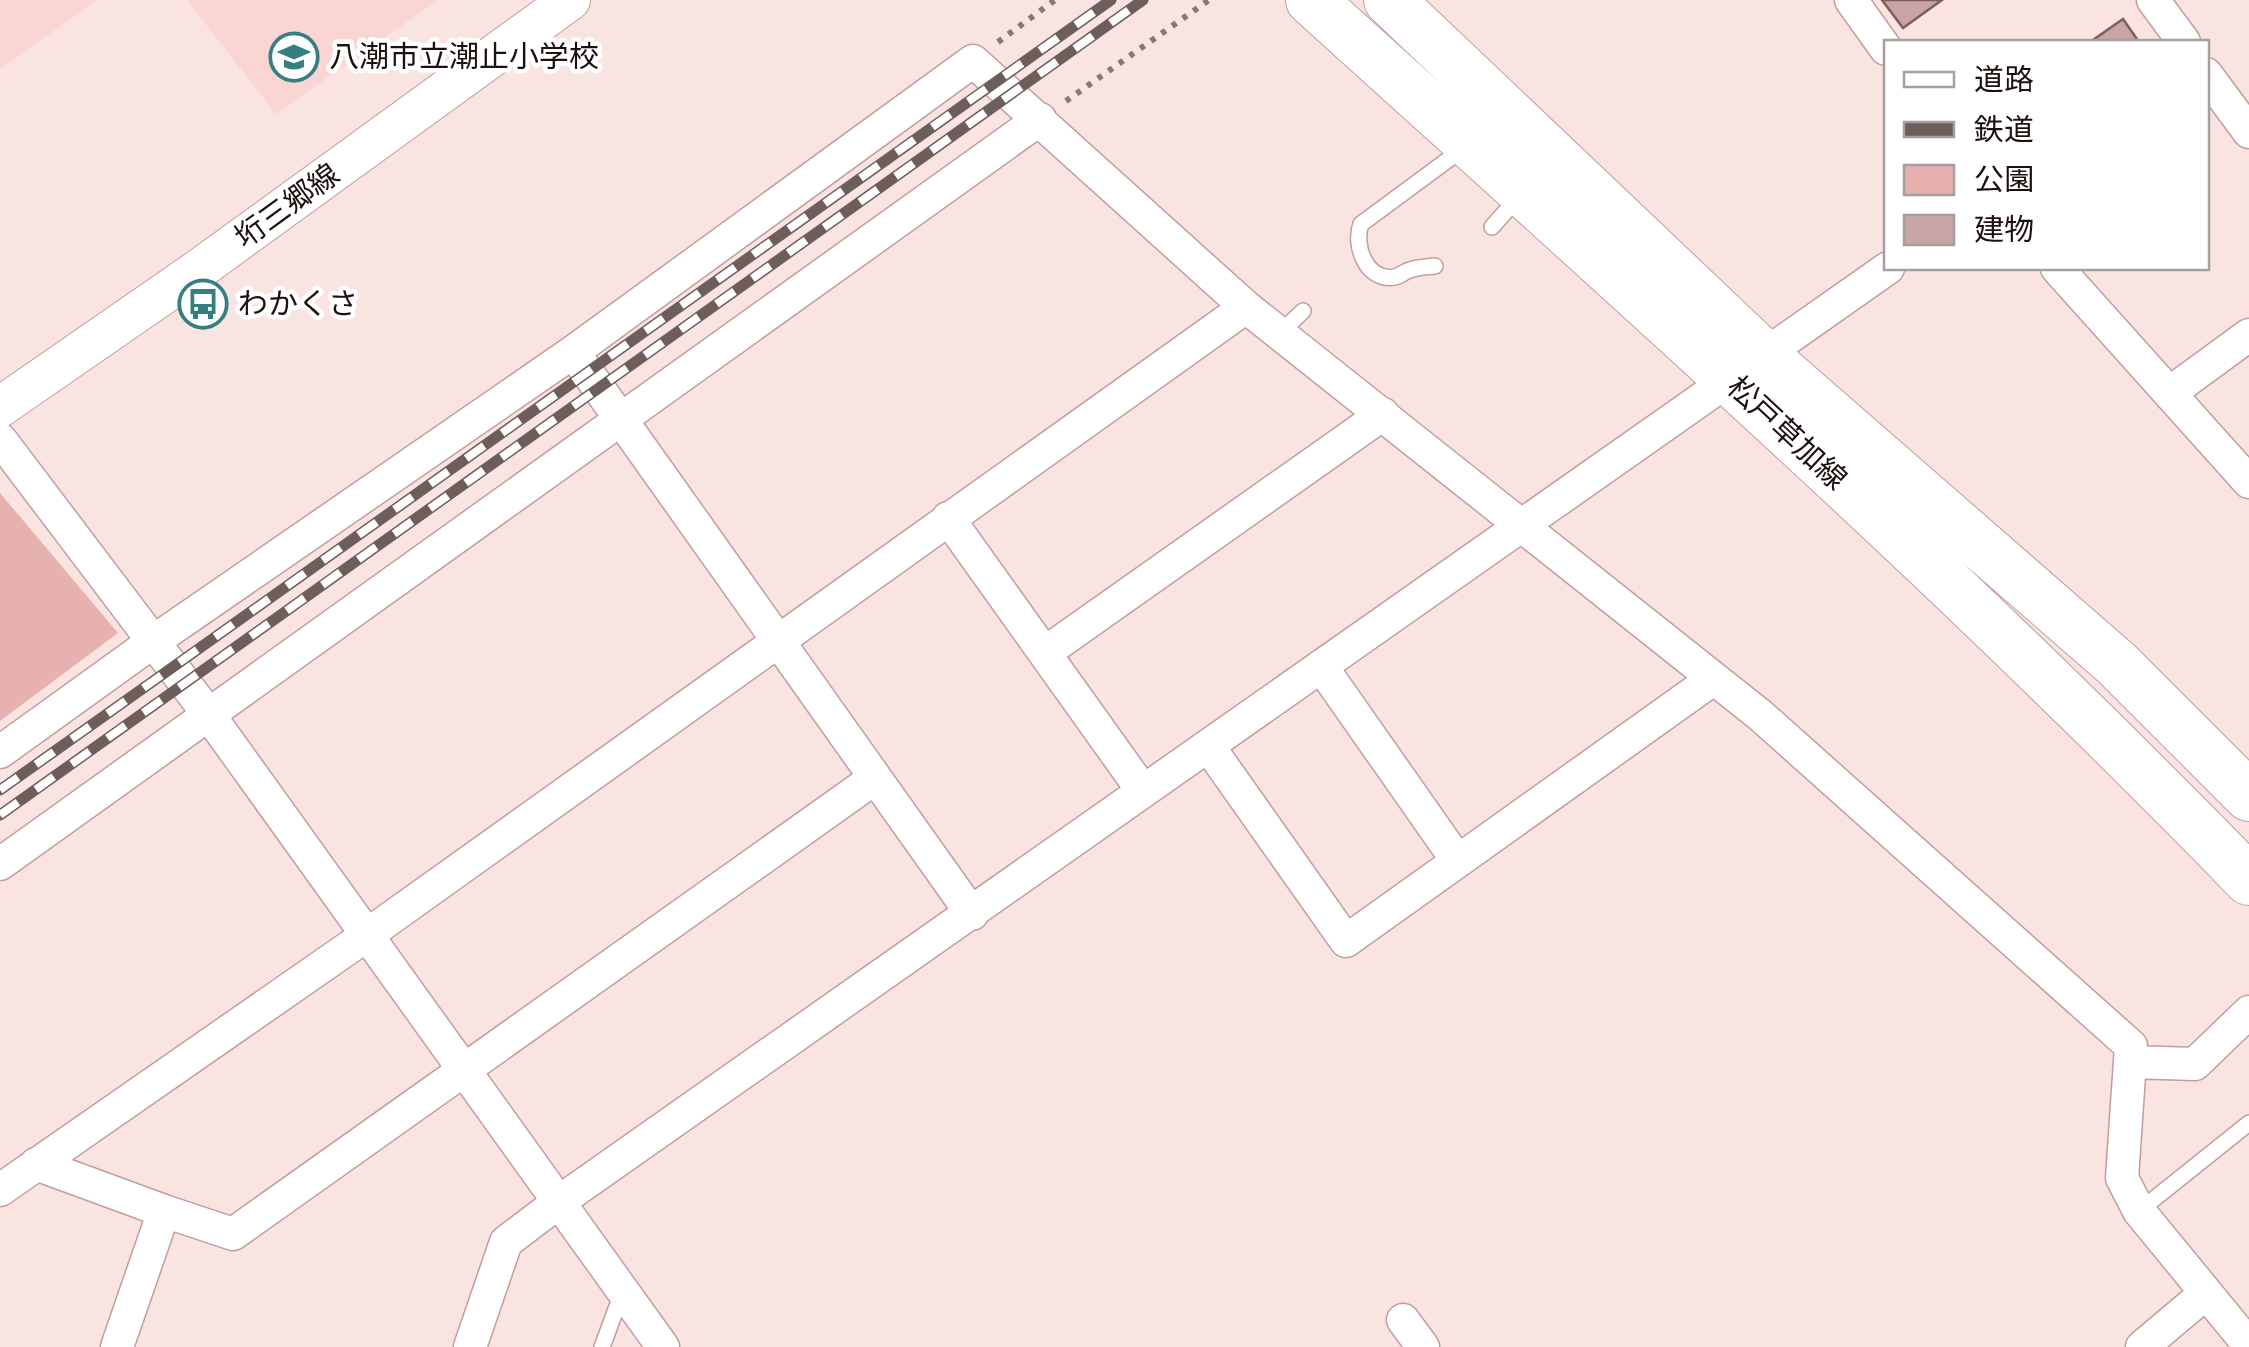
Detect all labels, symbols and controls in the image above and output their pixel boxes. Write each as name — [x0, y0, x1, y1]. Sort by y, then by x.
school or university icon: 八潮市立潮止小学校 — [268, 31, 320, 83]
place label: 八潮市立潮止小学校 — [329, 39, 599, 73]
legend — [1884, 40, 2209, 270]
text: 道路 — [1974, 62, 2034, 96]
text: 鉄道 — [1974, 112, 2034, 146]
street label: 垳三郷線 — [228, 156, 345, 254]
text: 公園 — [1974, 162, 2034, 196]
text: 建物 — [1974, 212, 2034, 246]
bus stop icon: わかくさ — [177, 278, 229, 330]
place label: わかくさ — [238, 286, 358, 320]
street label: 松戸草加線 — [1721, 369, 1854, 496]

